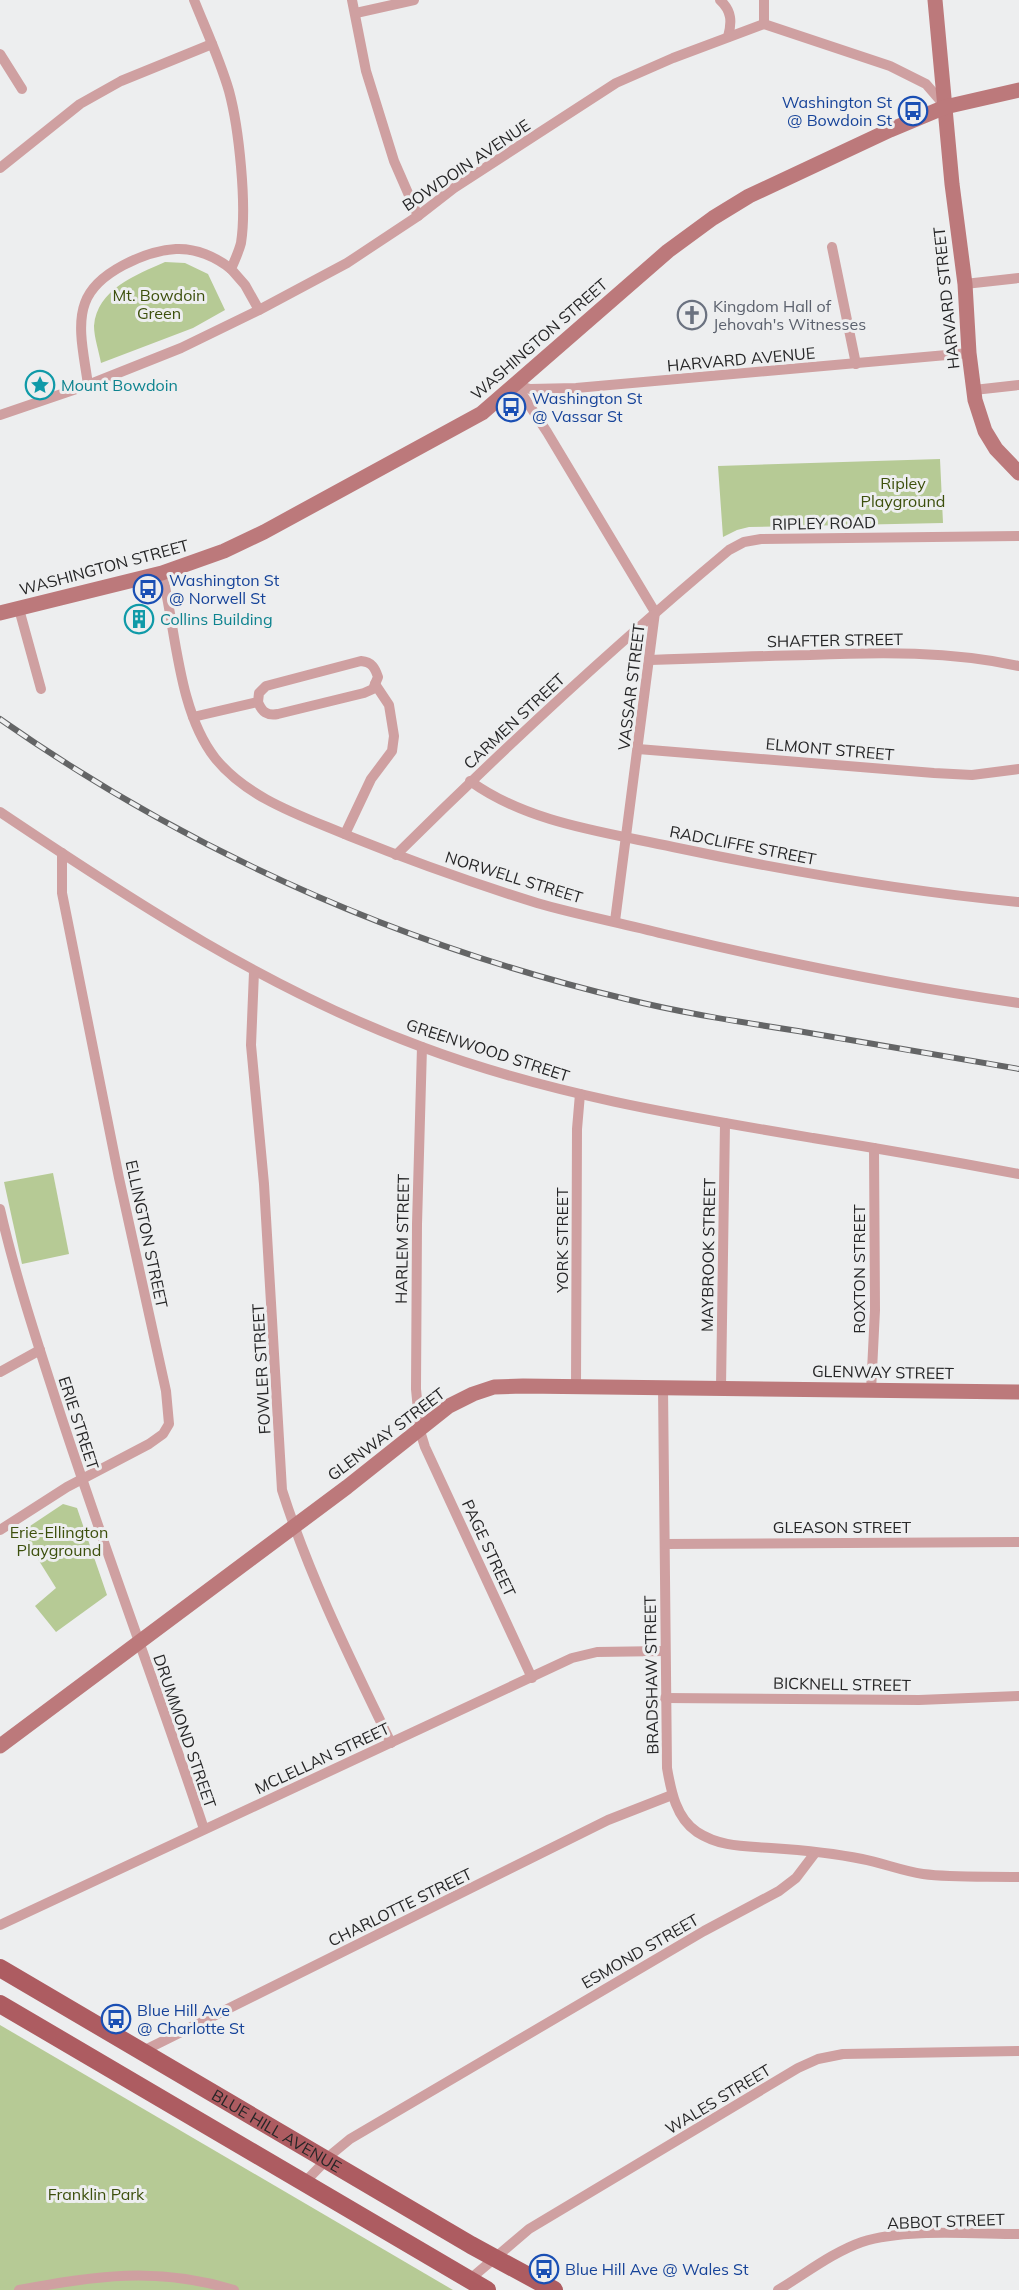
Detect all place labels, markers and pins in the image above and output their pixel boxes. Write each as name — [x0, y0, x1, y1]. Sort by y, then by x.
place label: Washington St @ Bowdoin St — [782, 92, 892, 130]
bus stop icon: Washington St @ Bowdoin St — [897, 95, 929, 127]
place label: Kingdom Hall of Jehovah's Witnesses — [713, 296, 866, 334]
church icon: Kingdom Hall of Jehovah's Witnesses — [676, 299, 708, 331]
place icon: Mount Bowdoin — [24, 369, 56, 401]
place label: Mount Bowdoin — [61, 375, 178, 395]
place label: Washington St @ Vassar St — [532, 388, 643, 426]
bus stop icon: Washington St @ Vassar St — [495, 391, 527, 423]
place label: Washington St @ Norwell St — [169, 570, 280, 608]
bus stop icon: Washington St @ Norwell St — [132, 573, 164, 605]
building icon: Collins Building — [123, 603, 155, 635]
place label: Collins Building — [160, 609, 273, 629]
place label: Blue Hill Ave @ Charlotte St — [137, 2000, 245, 2038]
bus stop icon: Blue Hill Ave @ Charlotte St — [100, 2003, 132, 2035]
bus stop icon: Blue Hill Ave @ Wales St — [528, 2253, 560, 2285]
place label: Blue Hill Ave @ Wales St — [565, 2259, 749, 2279]

